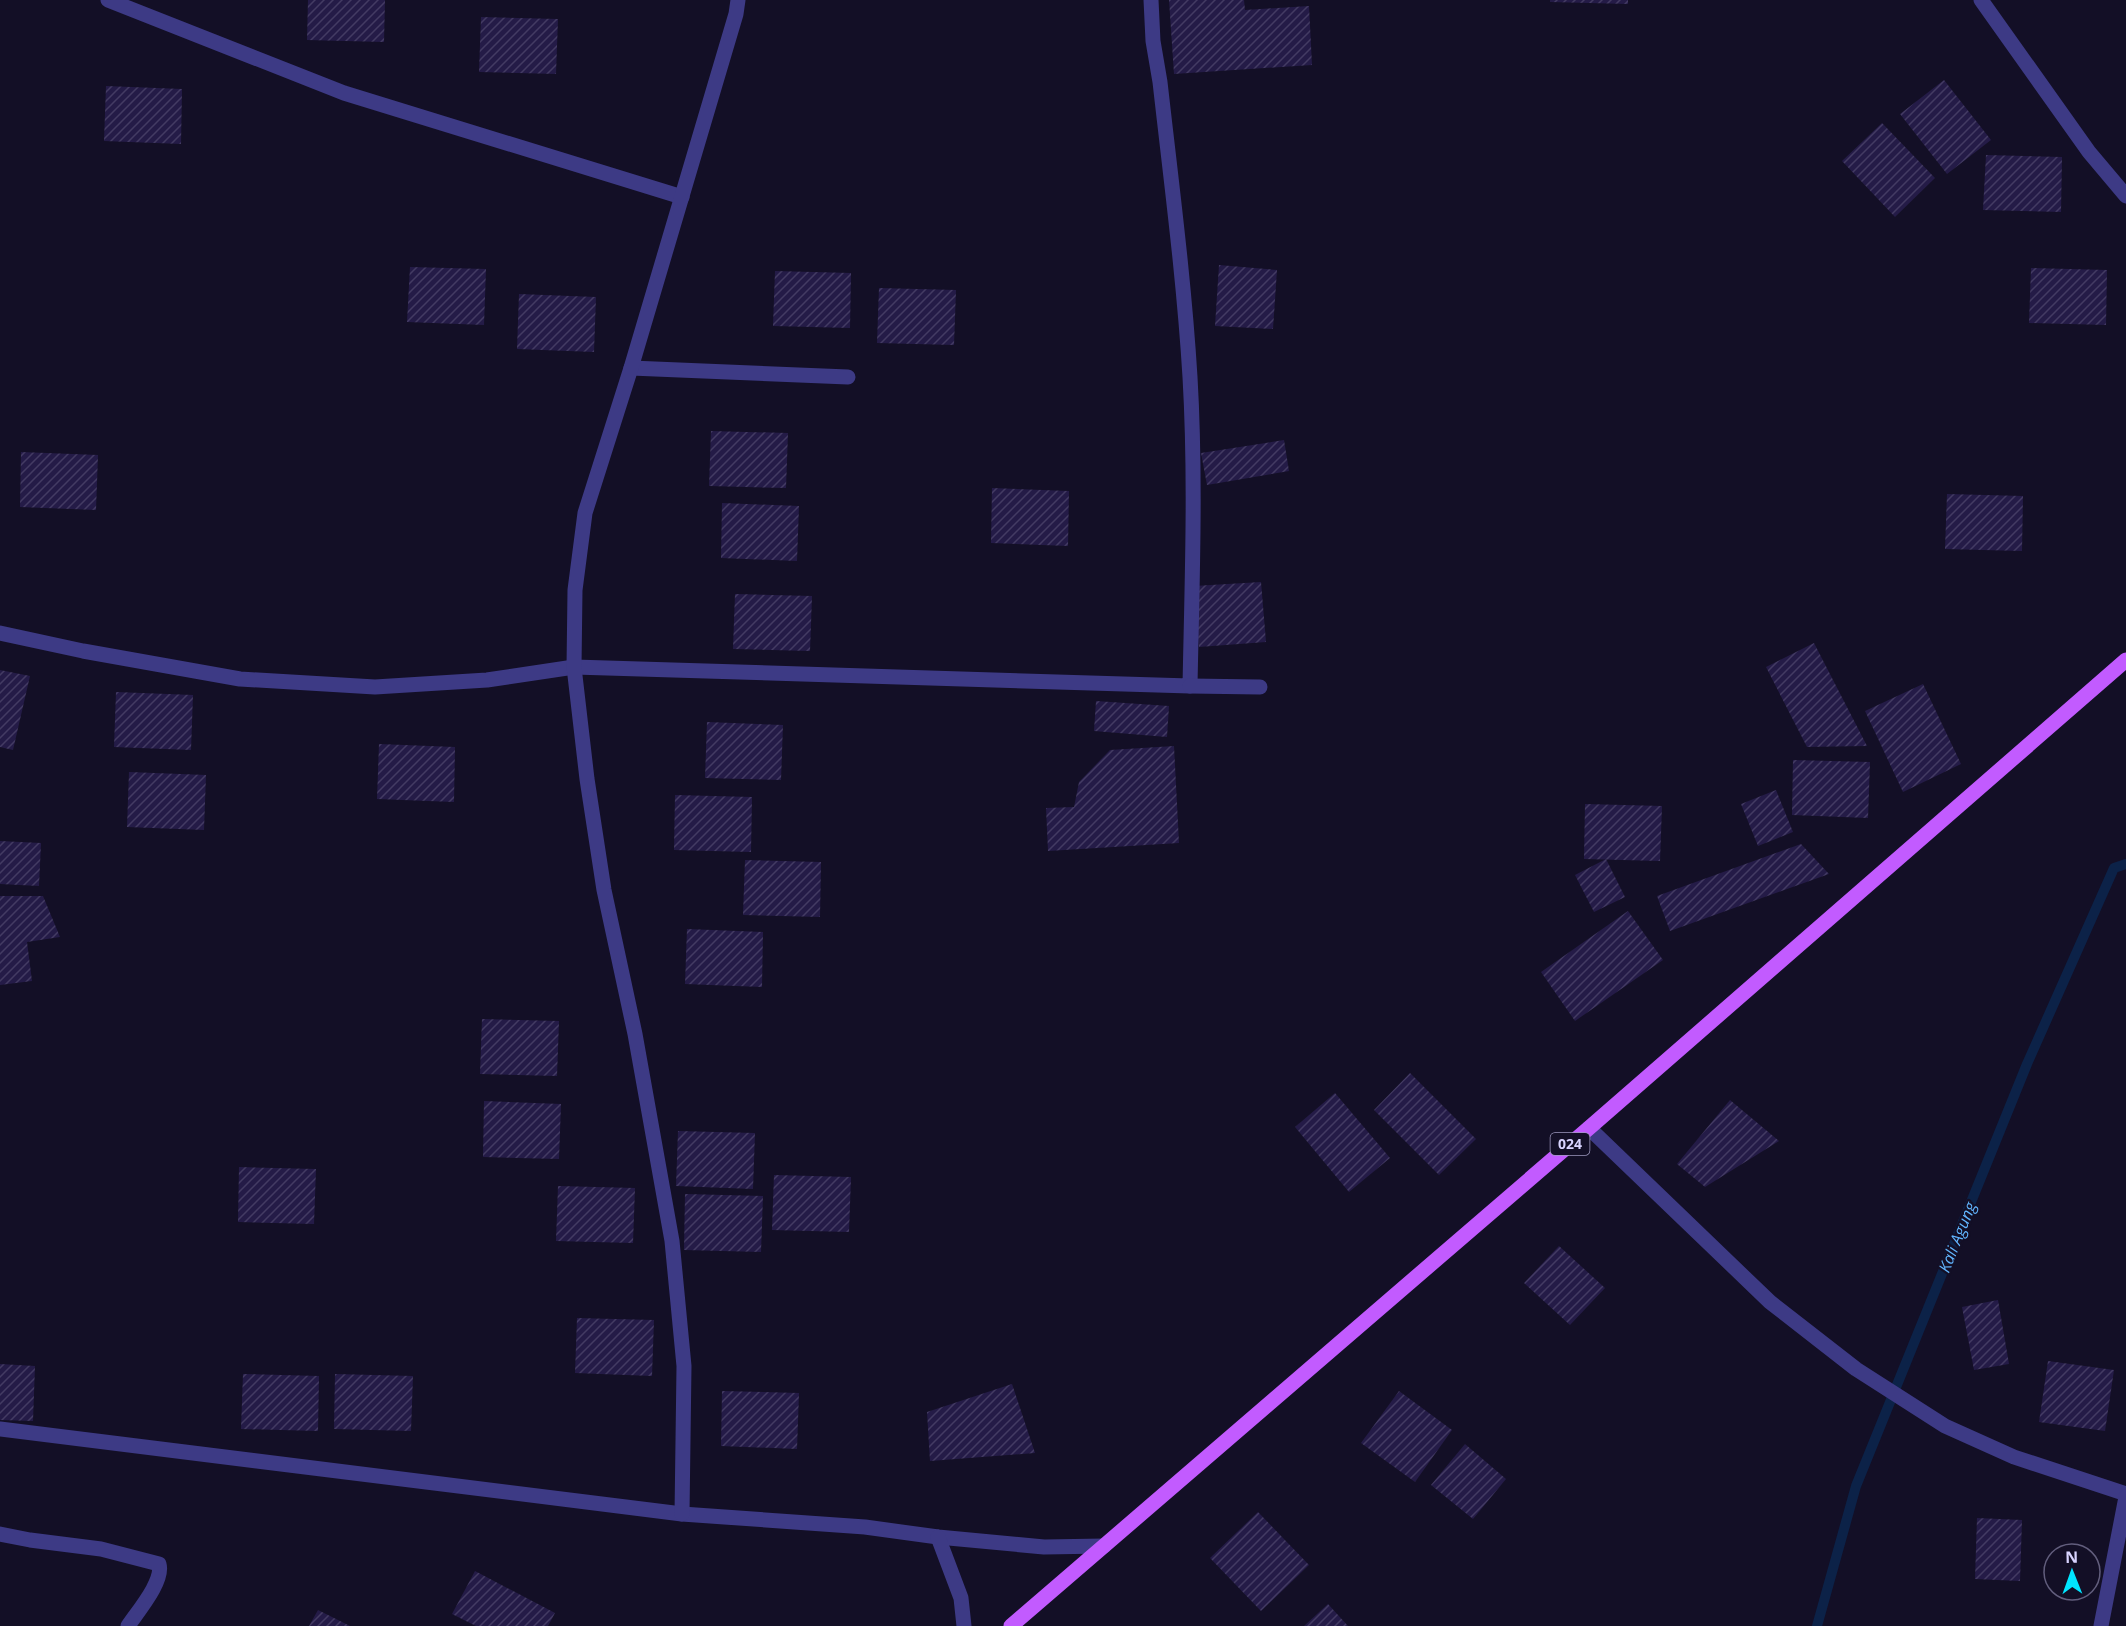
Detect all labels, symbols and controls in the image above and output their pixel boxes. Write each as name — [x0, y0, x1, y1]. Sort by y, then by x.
road number: 024 — [1550, 1133, 1590, 1155]
water label: Kali Agung — [1933, 1198, 1981, 1276]
north arrow — [2042, 1542, 2102, 1602]
text: N — [2065, 1546, 2078, 1568]

